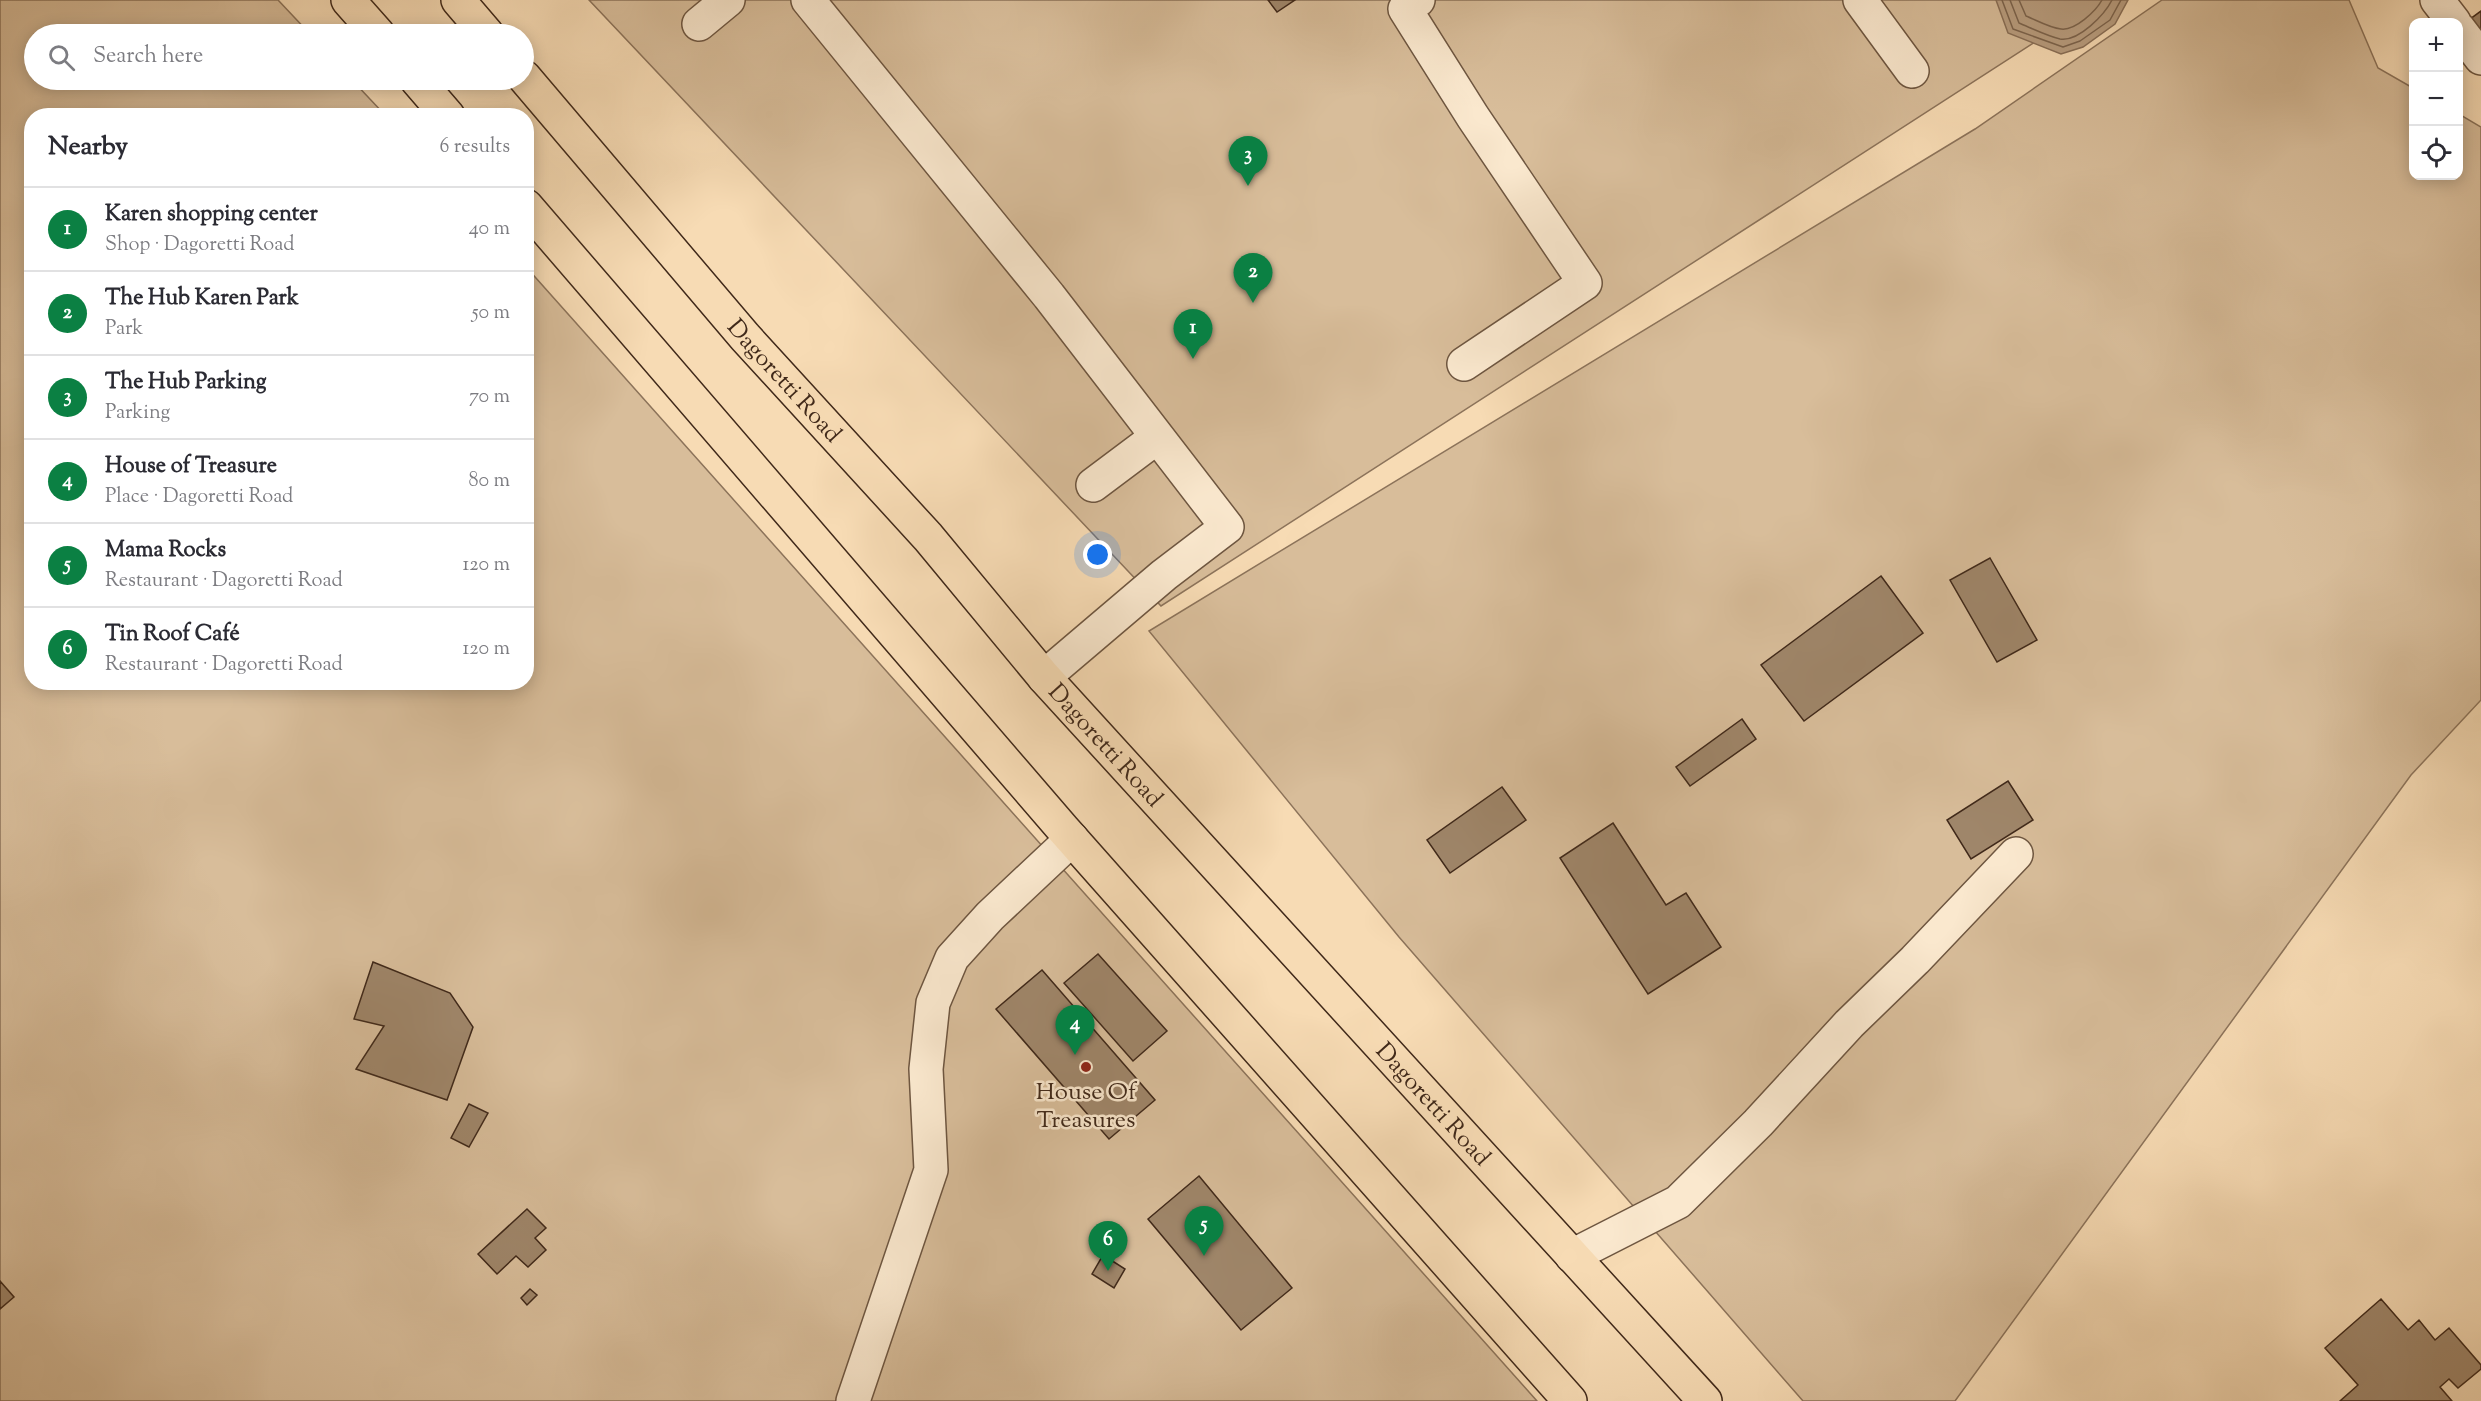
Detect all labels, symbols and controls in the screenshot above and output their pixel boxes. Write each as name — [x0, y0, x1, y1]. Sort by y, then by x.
map controls — [2409, 18, 2463, 180]
button: + — [2409, 18, 2463, 72]
search box — [24, 24, 534, 90]
icon: search — [45, 41, 78, 74]
text: Search here — [93, 41, 203, 73]
button: − — [2409, 72, 2463, 126]
button: locate — [2409, 126, 2463, 180]
text: Nearby — [48, 129, 128, 166]
text: 6 results — [440, 133, 510, 162]
pin: 3 — [1228, 136, 1268, 186]
text: Karen shopping center — [105, 199, 318, 231]
text: 1 — [64, 215, 71, 244]
text: 40 m — [469, 215, 510, 244]
text: Shop · Dagoretti Road — [105, 231, 295, 260]
pin: 2 — [1234, 254, 1272, 303]
text: The Hub Karen Park — [105, 283, 299, 315]
text: 2 — [63, 299, 72, 328]
text: 50 m — [472, 299, 510, 328]
pin: 1 — [1174, 310, 1212, 359]
street label: Dagoretti Road — [718, 312, 849, 451]
text: Park — [105, 315, 143, 344]
text: The Hub Parking — [105, 367, 267, 399]
text: 3 — [63, 383, 72, 412]
text: 70 m — [469, 383, 510, 412]
text: Parking — [105, 399, 170, 428]
text: House of Treasure — [105, 451, 277, 483]
text: 4 — [62, 467, 73, 496]
text: 80 m — [469, 467, 510, 496]
text: Place · Dagoretti Road — [105, 483, 293, 512]
text: Mama Rocks — [105, 535, 226, 567]
your location — [1083, 540, 1112, 569]
text: 5 — [64, 551, 71, 580]
text: 120 m — [462, 551, 510, 580]
text: Restaurant · Dagoretti Road — [105, 567, 343, 596]
text: Tin Roof Café — [105, 619, 240, 651]
text: 6 — [63, 635, 72, 664]
text: 120 m — [462, 635, 510, 664]
text: Restaurant · Dagoretti Road — [105, 651, 343, 680]
street label: Dagoretti Road — [1039, 677, 1170, 816]
pin: 4 — [1056, 1006, 1094, 1055]
street label: Dagoretti Road — [1367, 1036, 1498, 1175]
marker: House Of Treasures — [1079, 1060, 1093, 1074]
place label: House Of Treasures — [1036, 1076, 1138, 1138]
pin: 5 — [1184, 1206, 1224, 1256]
pin: 6 — [1088, 1222, 1128, 1271]

